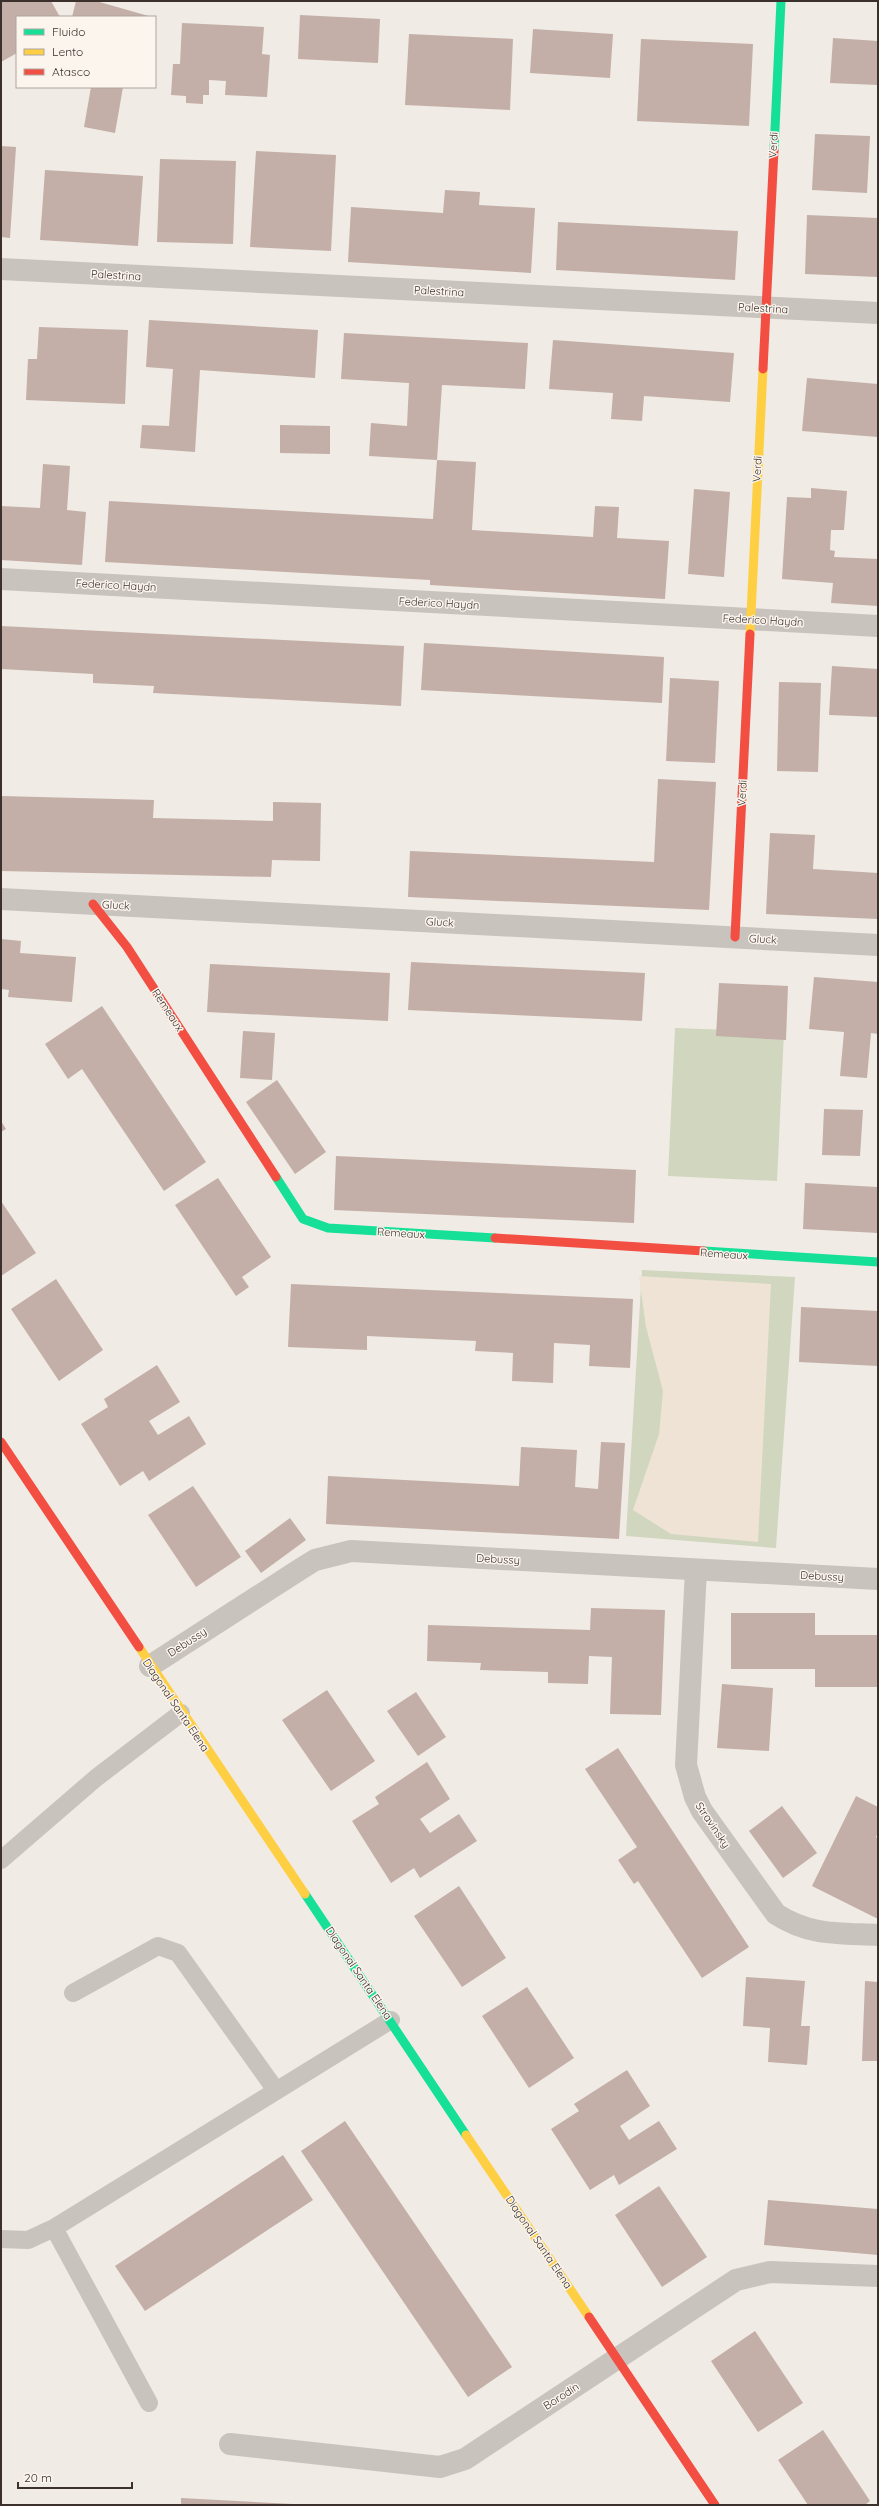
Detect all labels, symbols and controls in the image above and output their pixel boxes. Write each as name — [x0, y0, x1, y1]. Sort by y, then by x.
legend — [16, 16, 156, 88]
text: Fluido — [52, 24, 85, 39]
text: Lento — [52, 44, 83, 59]
text: Atasco — [52, 64, 90, 79]
street label: Verdi — [765, 132, 781, 158]
street label: Palestrina — [91, 267, 141, 283]
street label: Palestrina — [414, 283, 464, 299]
street label: Palestrina — [738, 300, 788, 316]
street label: Verdi — [749, 456, 765, 482]
street label: Federico Haydn — [75, 576, 157, 594]
street label: Federico Haydn — [398, 594, 480, 612]
street label: Federico Haydn — [722, 611, 804, 629]
street label: Verdi — [734, 780, 750, 806]
street label: Gluck — [102, 897, 130, 913]
street label: Gluck — [426, 914, 454, 930]
street label: Gluck — [749, 931, 777, 947]
street label: Remeaux — [149, 986, 187, 1034]
street label: Remeaux — [377, 1224, 425, 1242]
street label: Remeaux — [700, 1245, 748, 1263]
street label: Debussy — [476, 1551, 520, 1567]
street label: Debussy — [800, 1568, 844, 1584]
street label: Debussy — [165, 1624, 209, 1660]
street label: Diagonal Santa Elena — [140, 1656, 212, 1754]
street label: Stravinsky — [693, 1799, 733, 1851]
street label: Diagonal Santa Elena — [323, 1924, 395, 2022]
street label: Diagonal Santa Elena — [503, 2193, 575, 2291]
street label: Borodín — [540, 2379, 582, 2413]
scale bar — [18, 2464, 132, 2490]
text: 20 m — [24, 2470, 52, 2485]

